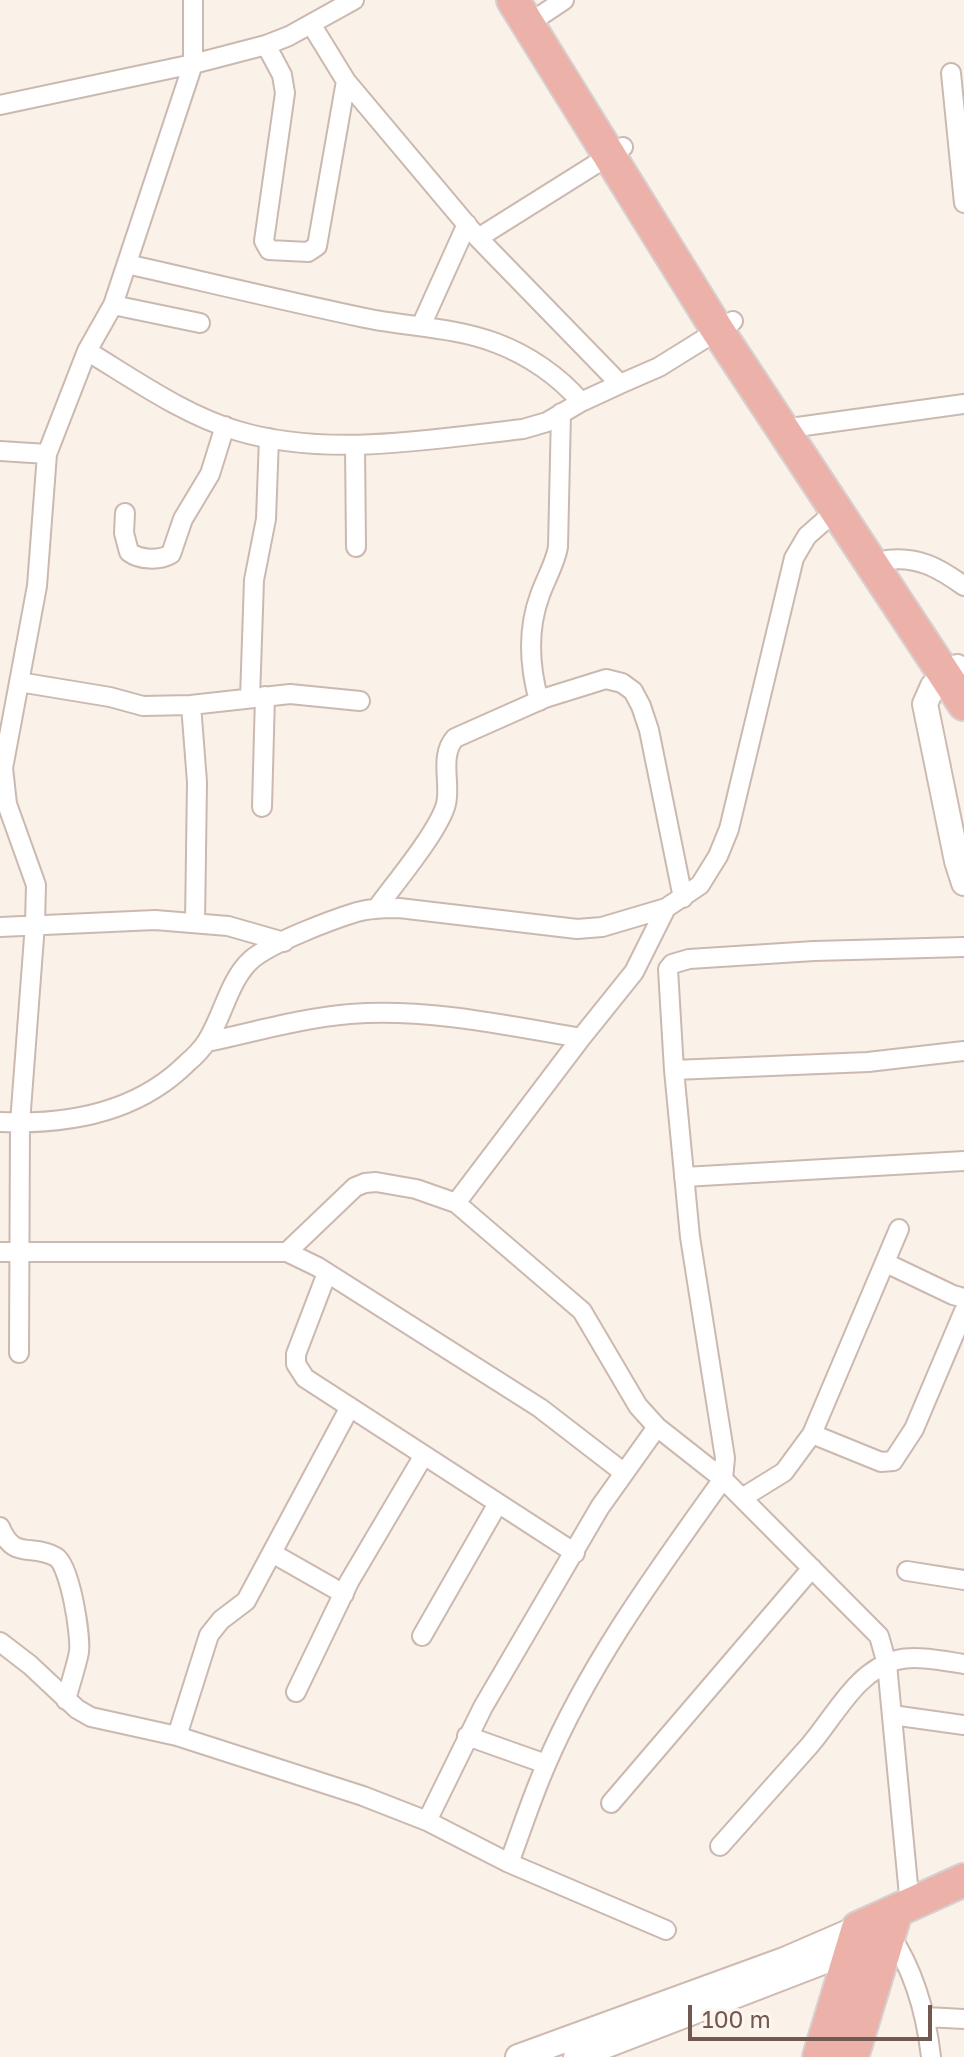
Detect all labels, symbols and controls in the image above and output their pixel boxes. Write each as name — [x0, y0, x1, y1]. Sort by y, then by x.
scale bar — [692, 1989, 936, 2039]
text: 100 m — [702, 2004, 771, 2033]

